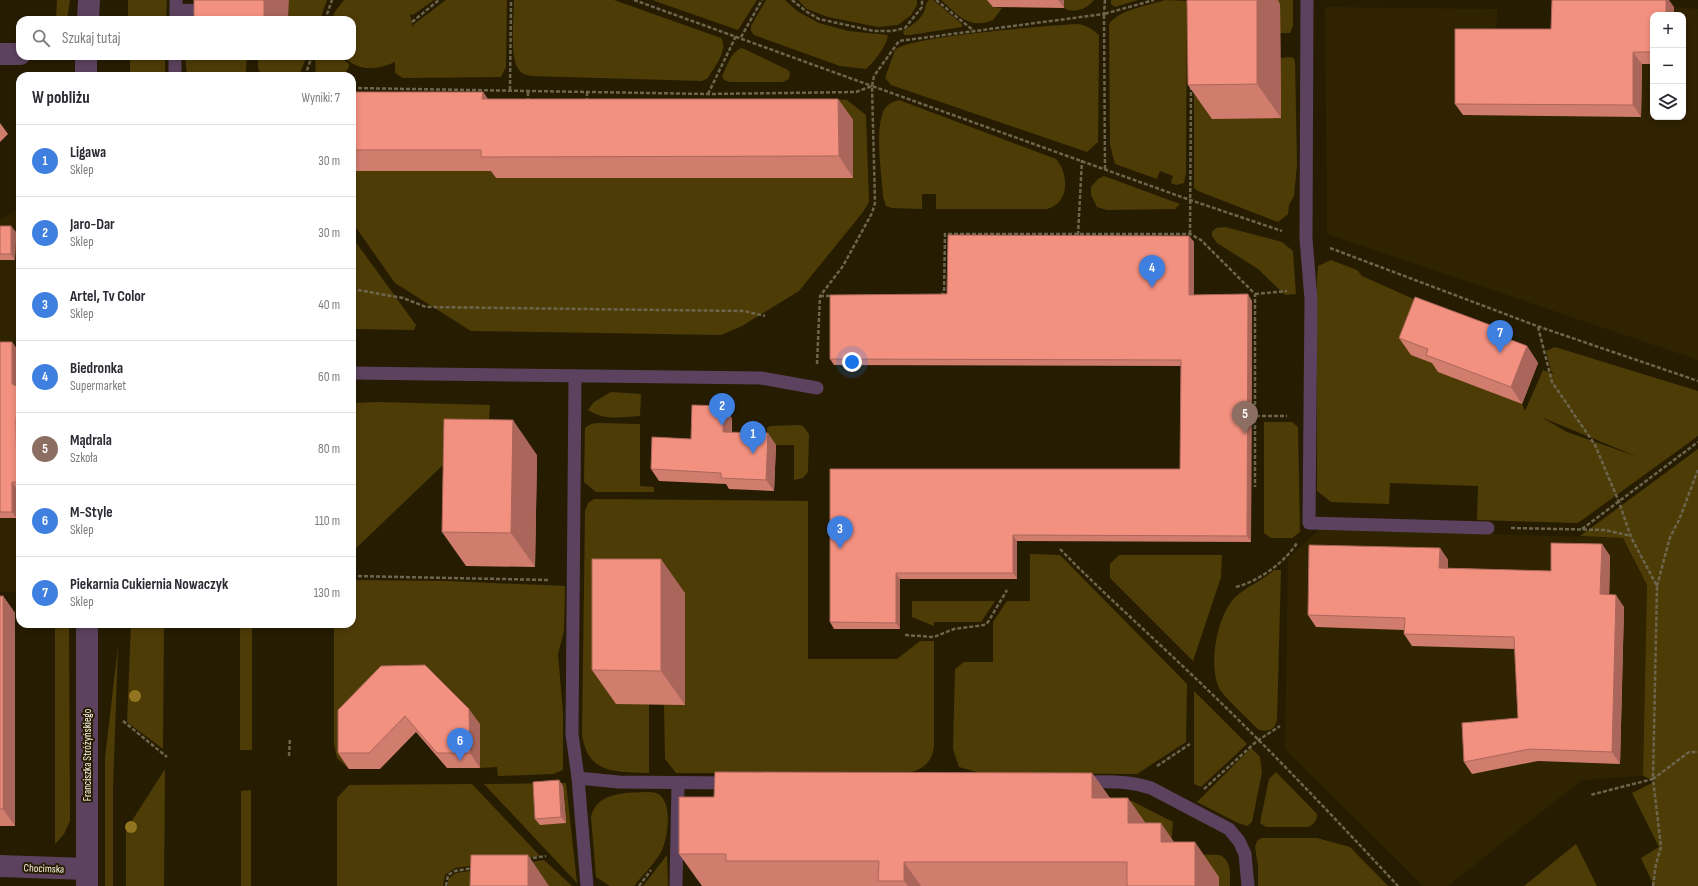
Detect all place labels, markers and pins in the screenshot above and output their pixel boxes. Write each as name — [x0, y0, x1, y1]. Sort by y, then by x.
pin: 4 — [1139, 255, 1165, 288]
pin: 7 — [1487, 320, 1513, 353]
pin: 2 — [709, 393, 735, 426]
pin: 5 — [1232, 401, 1258, 434]
pin: 1 — [740, 421, 766, 454]
pin: 3 — [827, 516, 853, 549]
pin: 6 — [447, 728, 473, 761]

